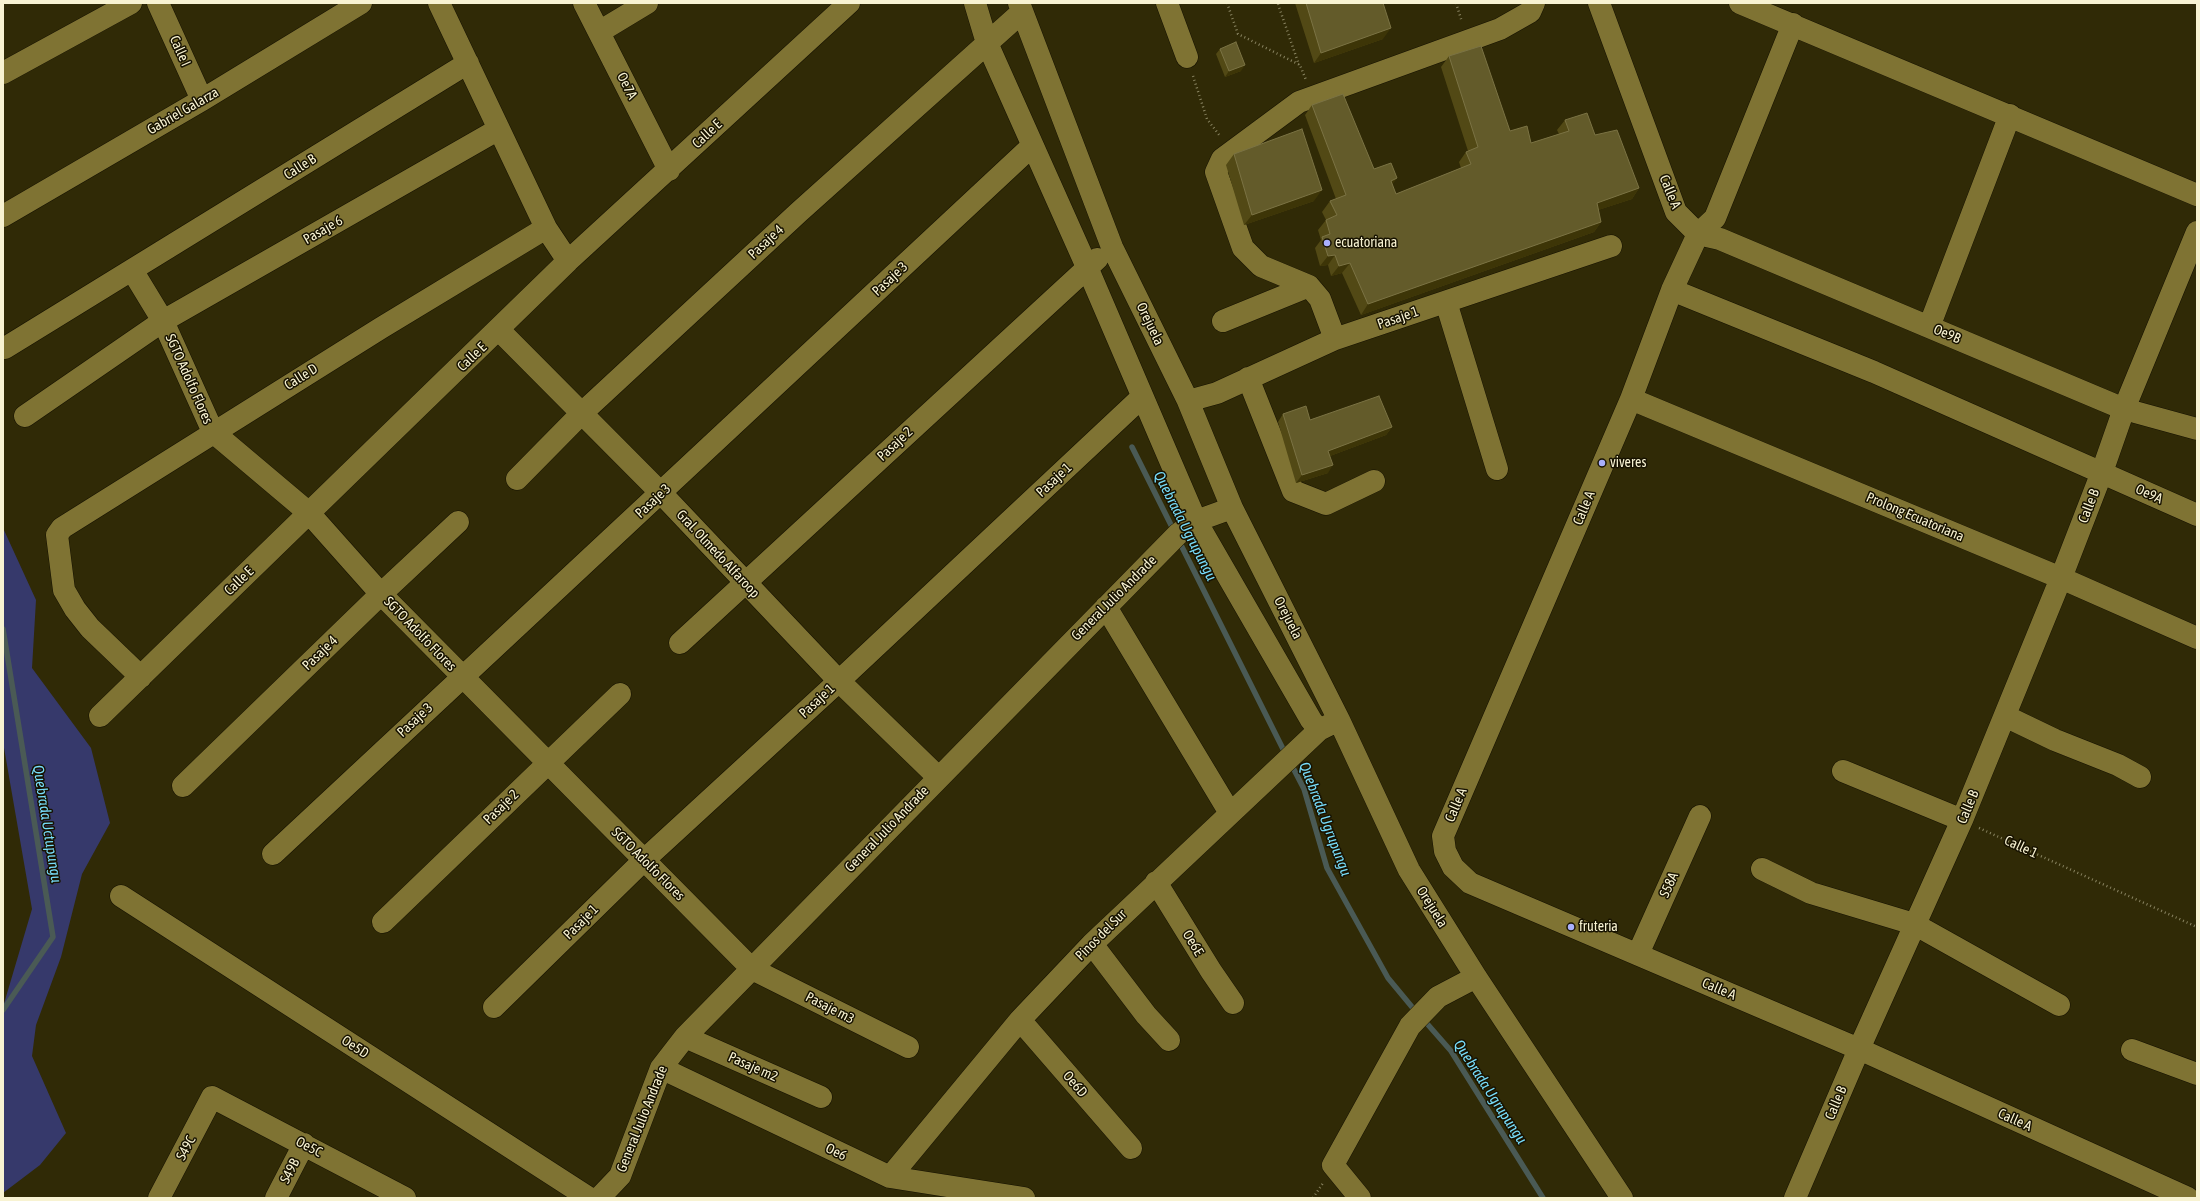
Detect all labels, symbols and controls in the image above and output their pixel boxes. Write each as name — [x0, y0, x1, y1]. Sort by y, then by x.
street label: Calle I — [166, 33, 194, 69]
street label: Oe7A — [613, 70, 641, 102]
street label: Gabriel Galarza — [144, 84, 222, 138]
street label: Calle E — [689, 116, 725, 152]
street label: Calle B — [281, 151, 319, 183]
street label: Calle A — [1656, 173, 1684, 211]
street label: Pasaje 6 — [300, 212, 346, 248]
street label: Pasaje 4 — [745, 221, 787, 263]
place label: ecuatoriana — [1335, 235, 1397, 251]
marker: ecuatoriana — [1322, 238, 1332, 248]
street label: Pasaje 3 — [869, 258, 911, 300]
street label: Orejuela — [1133, 300, 1167, 348]
street label: Pasaje 1 — [1375, 303, 1421, 333]
street label: Oe9B — [1931, 321, 1963, 347]
street label: SGTO Adolfo Flores — [162, 331, 216, 427]
street label: Calle E — [454, 339, 490, 375]
street label: Calle D — [281, 360, 321, 394]
street label: Pasaje 2 — [874, 423, 916, 465]
place label: viveres — [1610, 455, 1646, 471]
marker: viveres — [1597, 458, 1607, 468]
street label: Pasaje 1 — [1033, 459, 1075, 501]
water label: Quebrada Ugrupungu — [1150, 468, 1220, 584]
street label: Pasaje 3 — [632, 480, 674, 522]
street label: Oe9A — [2133, 481, 2165, 507]
street label: Calle B — [2075, 487, 2103, 525]
street label: Calle A — [1569, 489, 1599, 527]
street label: Prolong Ecuatoriana — [1864, 489, 1966, 545]
street label: Gral. Olmedo Alfaroop — [673, 507, 763, 601]
street label: General Julio Andrade — [1068, 552, 1160, 644]
street label: Calle E — [221, 563, 257, 599]
street label: SGTO Adolfo Flores — [380, 593, 460, 675]
street label: Orejuela — [1270, 594, 1306, 642]
street label: Pasaje 4 — [299, 632, 341, 674]
street label: Pasaje 1 — [796, 680, 838, 722]
street label: Pasaje 3 — [394, 699, 436, 741]
water label: Quebrada Ugrupungu — [1295, 760, 1355, 878]
water label: Quebrada Uctupungu — [29, 764, 65, 884]
street label: General Julio Andrade — [842, 782, 932, 876]
street label: Pasaje 2 — [480, 786, 522, 828]
street label: Calle A — [1441, 786, 1471, 824]
street label: Calle B — [1953, 788, 1983, 826]
street label: SGTO Adolfo Flores — [608, 824, 688, 904]
street label: Calle 1 — [2002, 832, 2040, 862]
street label: S58A — [1656, 870, 1682, 900]
street label: Orejuela — [1413, 883, 1451, 931]
street label: Pasaje 1 — [560, 901, 602, 943]
street label: Pinos del Sur — [1072, 906, 1130, 964]
place label: fruteria — [1579, 919, 1618, 935]
marker: fruteria — [1566, 922, 1576, 932]
street label: Oe6E — [1179, 927, 1207, 959]
street label: Calle A — [1700, 974, 1738, 1004]
street label: Pasaje m3 — [803, 989, 857, 1027]
street label: Oe5D — [338, 1032, 372, 1062]
water label: Quebrada Ugrupungu — [1450, 1037, 1530, 1147]
street label: Pasaje m2 — [726, 1049, 780, 1085]
street label: General Julio Andrade — [613, 1063, 671, 1175]
street label: Oe6D — [1059, 1068, 1091, 1100]
street label: Calle B — [1821, 1084, 1851, 1122]
street label: Calle A — [1995, 1105, 2035, 1135]
street label: S49C — [173, 1133, 199, 1163]
street label: Oe5C — [293, 1133, 325, 1161]
street label: Oe6 — [823, 1140, 849, 1164]
street label: S49B — [277, 1156, 303, 1186]

